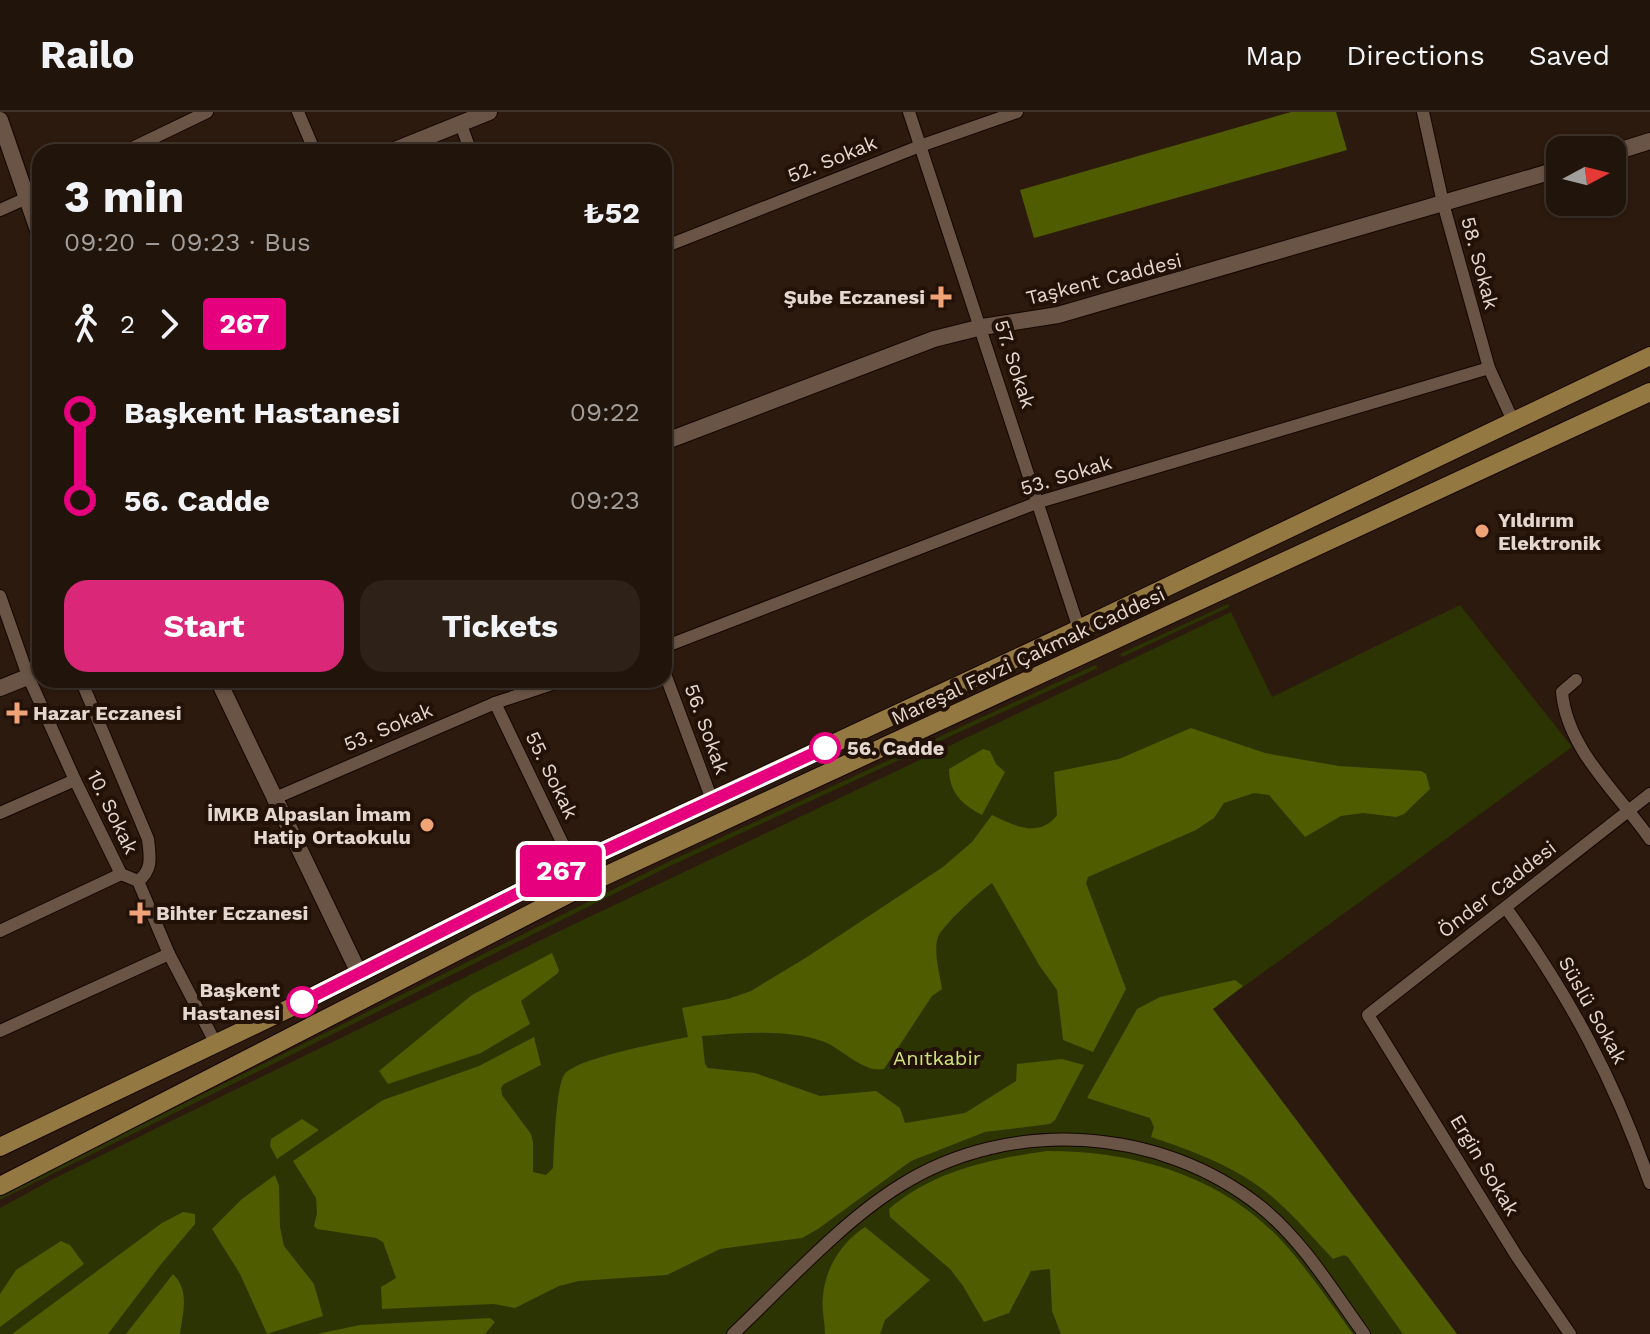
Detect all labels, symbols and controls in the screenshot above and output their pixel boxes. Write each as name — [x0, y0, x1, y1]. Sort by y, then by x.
text: Railo — [40, 33, 134, 77]
text: Map — [1245, 39, 1302, 72]
text: Directions — [1346, 39, 1485, 72]
text: Saved — [1529, 39, 1610, 72]
street label: 52. Sokak — [784, 130, 880, 188]
north arrow — [1546, 136, 1626, 216]
map controls — [1546, 136, 1626, 216]
text: 3 min — [64, 171, 184, 223]
text: ₺52 — [583, 195, 640, 230]
street label: 58. Sokak — [1456, 214, 1504, 312]
text: 09:20 – 09:23 · Bus — [64, 227, 311, 257]
street label: Taşkent Caddesi — [1024, 248, 1184, 310]
place label: Şube Eczanesi — [784, 285, 925, 309]
marker: Şube Eczanesi — [932, 288, 950, 306]
icon: walk — [64, 302, 108, 346]
icon: forward — [147, 302, 191, 346]
text: 267 — [219, 307, 270, 340]
text: 2 — [120, 309, 135, 339]
street label: 57. Sokak — [989, 317, 1041, 411]
text: Başkent Hastanesi — [124, 395, 400, 430]
text: 09:22 — [570, 397, 640, 427]
street label: 53. Sokak — [1018, 450, 1114, 500]
text: 56. Cadde — [124, 483, 270, 518]
text: 09:23 — [570, 485, 640, 515]
place label: Yıldırım Elektronik — [1498, 508, 1602, 555]
marker: Yıldırım Elektronik — [1473, 522, 1491, 540]
button: Start — [64, 580, 344, 672]
button: Tickets — [360, 580, 640, 672]
street label: Mareşal Fevzi Çakmak Caddesi — [887, 582, 1169, 730]
street label: 56. Sokak — [680, 680, 734, 778]
street label: 53. Sokak — [340, 698, 436, 756]
place label: Hazar Eczanesi — [33, 701, 181, 725]
marker: Hazar Eczanesi — [8, 704, 26, 722]
street label: 55. Sokak — [521, 727, 583, 823]
marker: 56. Cadde — [810, 733, 840, 763]
place label: 56. Cadde — [847, 736, 944, 760]
street label: 10. Sokak — [82, 766, 144, 858]
place label: İMKB Alpaslan İmam Hatip Ortaokulu — [207, 802, 411, 849]
marker: İMKB Alpaslan İmam Hatip Ortaokulu — [418, 816, 436, 834]
street label: Önder Caddesi — [1433, 835, 1561, 943]
line badge: 267 — [515, 845, 607, 897]
text: 267 — [536, 854, 586, 887]
place label: Bihter Eczanesi — [156, 901, 308, 925]
marker: Bihter Eczanesi — [131, 904, 149, 922]
street label: Süslü Sokak — [1554, 952, 1632, 1068]
place label: Başkent Hastanesi — [182, 978, 280, 1025]
marker: Başkent Hastanesi — [287, 987, 317, 1017]
park label: Anıtkabir — [893, 1046, 981, 1070]
street label: Ergin Sokak — [1445, 1110, 1525, 1220]

